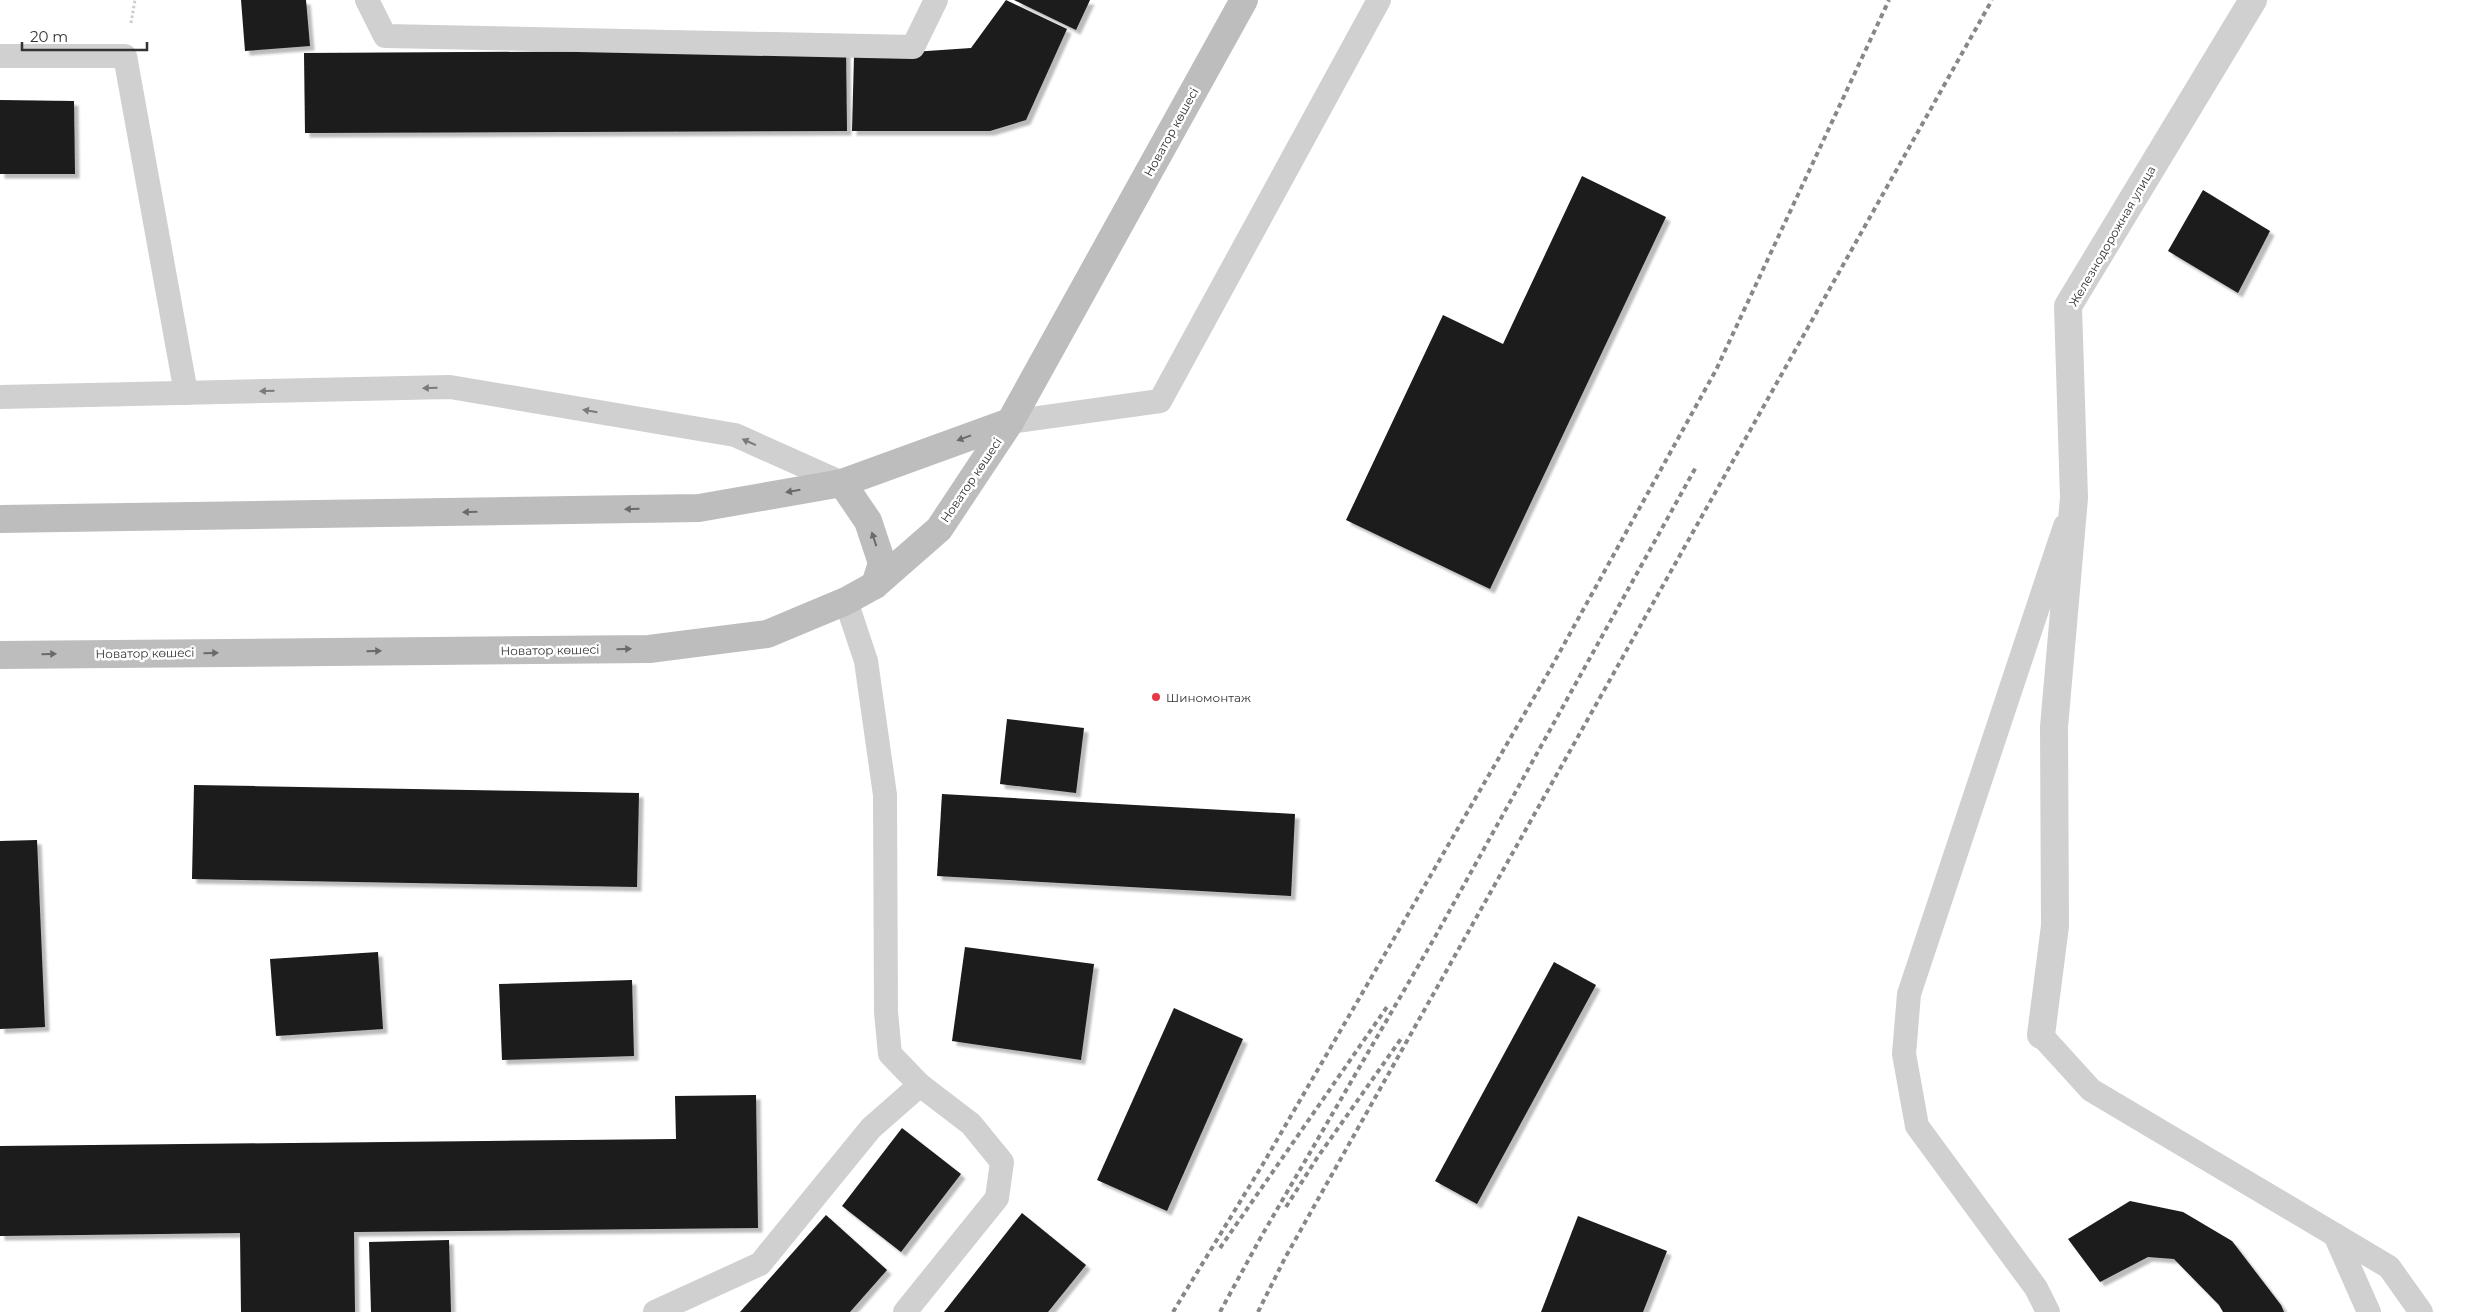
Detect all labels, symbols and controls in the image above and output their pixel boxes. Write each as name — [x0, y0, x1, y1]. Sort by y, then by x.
scale bar — [22, 20, 148, 52]
text: 20 m — [30, 27, 68, 46]
street label: Новатор көшесі — [1140, 85, 1202, 179]
street label: Железнодорожная улица — [2065, 163, 2159, 309]
one-way arrow — [422, 384, 438, 392]
one-way arrow — [259, 387, 275, 395]
one-way arrow — [582, 407, 598, 415]
street label: Новатор көшесі — [937, 435, 1005, 525]
one-way arrow — [957, 435, 972, 442]
one-way arrow — [742, 437, 757, 445]
one-way arrow — [785, 488, 801, 496]
one-way arrow — [624, 505, 640, 513]
one-way arrow — [461, 508, 477, 516]
one-way arrow — [870, 531, 878, 546]
street label: Новатор көшесі — [500, 642, 600, 658]
street label: Новатор көшесі — [95, 645, 195, 661]
one-way arrow — [616, 645, 632, 653]
one-way arrow — [366, 647, 382, 655]
one-way arrow — [203, 649, 219, 657]
one-way arrow — [41, 650, 57, 658]
place label: Шиномонтаж — [1166, 690, 1251, 705]
marker: Шиномонтаж — [1150, 691, 1162, 703]

